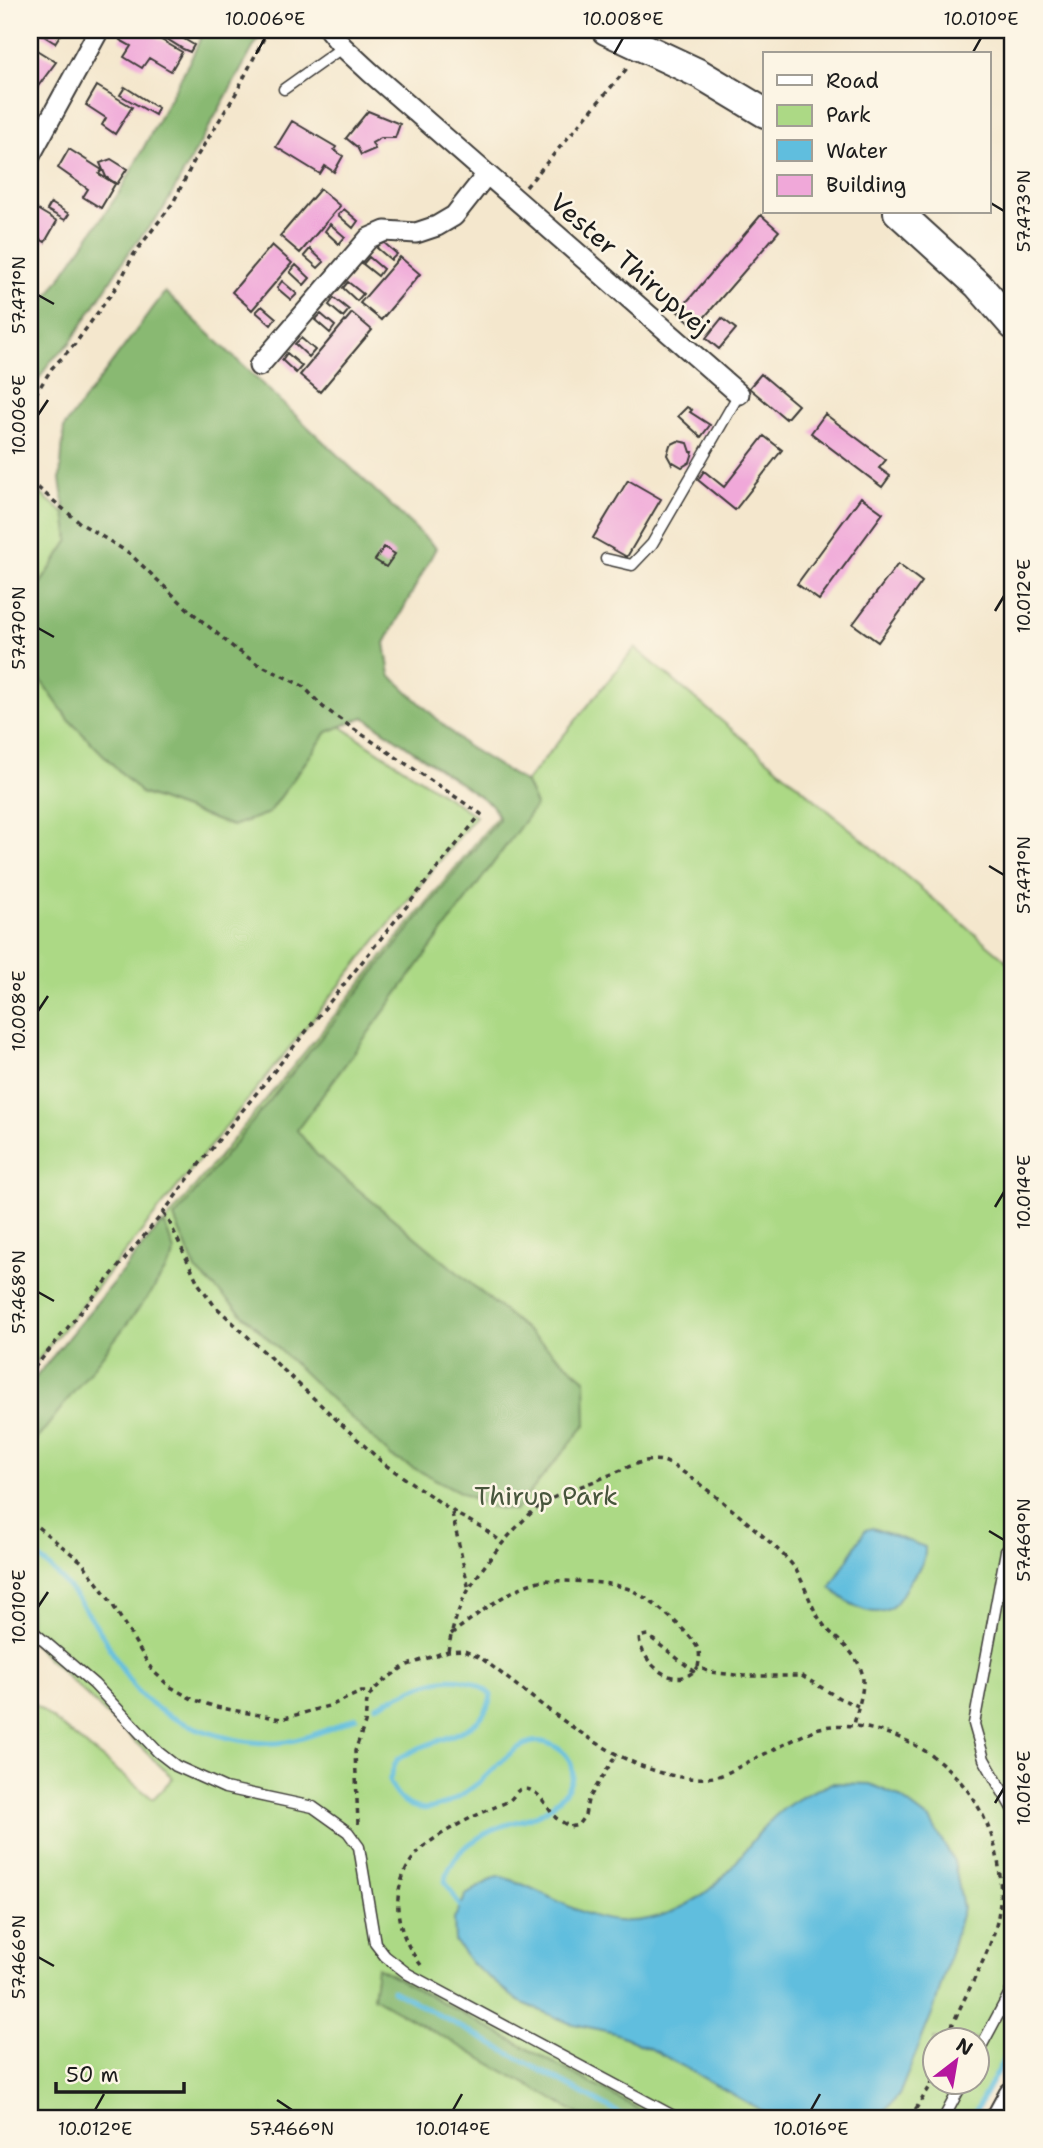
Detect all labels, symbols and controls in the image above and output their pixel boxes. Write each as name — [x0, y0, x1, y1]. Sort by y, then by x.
text: 10.006°E — [225, 7, 305, 31]
text: 10.008°E — [583, 7, 663, 31]
text: 10.010°E — [943, 7, 1019, 31]
legend — [763, 52, 990, 214]
text: Road — [826, 67, 879, 95]
text: Park — [826, 101, 871, 129]
text: Water — [826, 137, 888, 165]
text: 57.473°N — [1012, 170, 1036, 252]
text: Building — [826, 171, 906, 199]
street label: Vester Thirupvej — [543, 184, 718, 343]
text: 57.471°N — [7, 256, 31, 334]
text: 10.006°E — [7, 375, 31, 455]
text: 10.012°E — [1012, 559, 1036, 633]
text: 57.470°N — [7, 586, 31, 670]
text: 57.471°N — [1012, 836, 1036, 914]
text: 10.008°E — [7, 971, 31, 1051]
text: 10.014°E — [1012, 1155, 1036, 1229]
text: 57.468°N — [7, 1250, 31, 1334]
park label: Thirup Park — [474, 1478, 618, 1513]
text: 57.469°N — [1012, 1498, 1036, 1582]
text: 10.010°E — [7, 1569, 31, 1645]
text: 10.016°E — [1012, 1751, 1036, 1825]
text: 57.466°N — [7, 1915, 31, 1999]
north arrow — [920, 2025, 990, 2096]
text: N — [952, 2032, 977, 2061]
scale bar — [56, 2050, 184, 2094]
text: 50 m — [66, 2061, 119, 2089]
text: 10.012°E — [58, 2117, 132, 2141]
text: 57.466°N — [250, 2117, 334, 2141]
text: 10.014°E — [416, 2117, 490, 2141]
text: 10.016°E — [774, 2117, 848, 2141]

